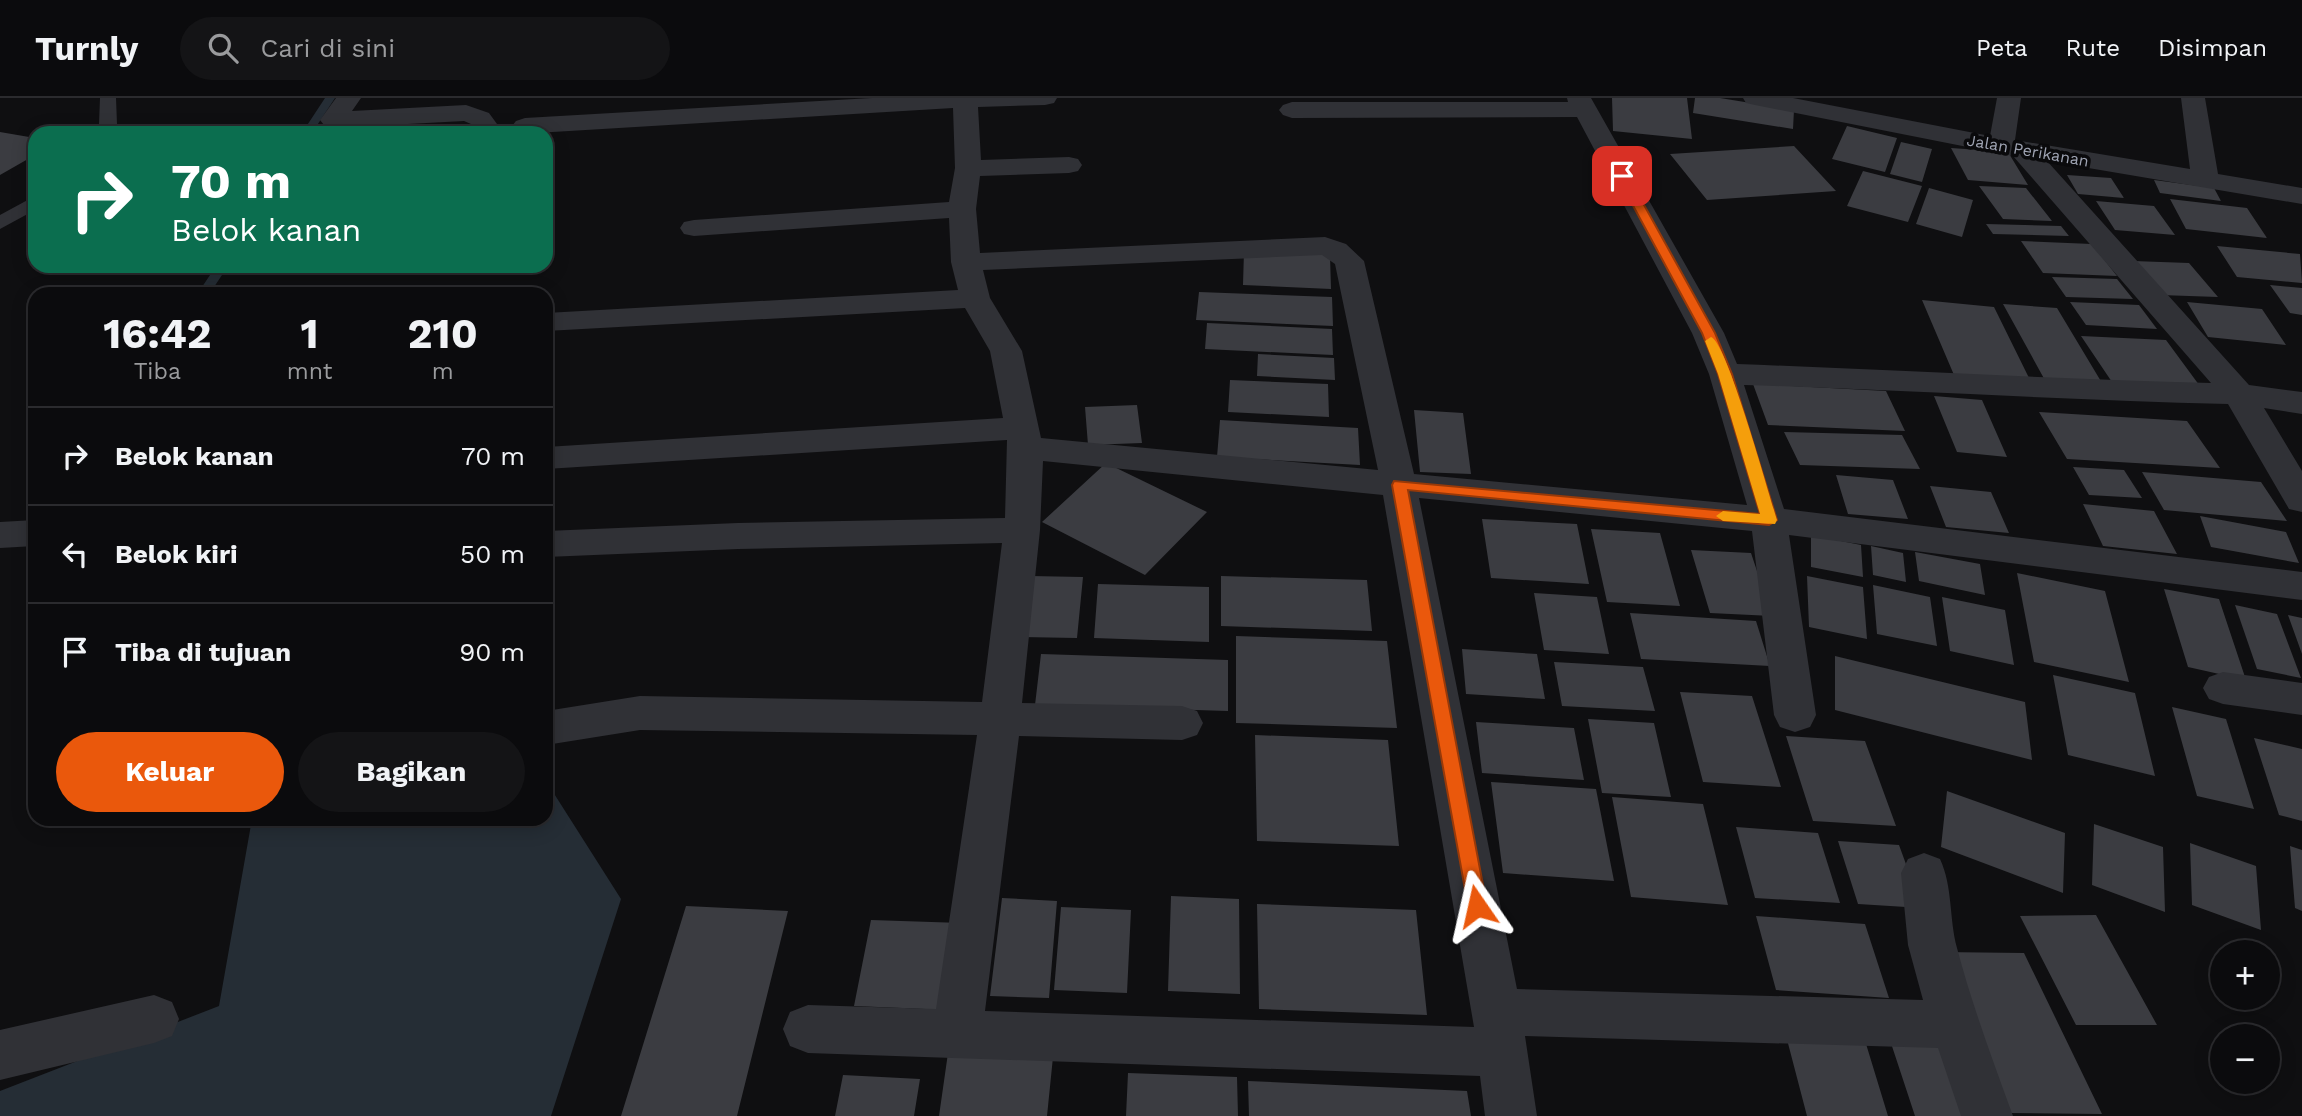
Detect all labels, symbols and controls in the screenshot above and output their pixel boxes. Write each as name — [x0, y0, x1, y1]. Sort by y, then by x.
search box — [180, 17, 670, 80]
text: Turnly — [35, 29, 138, 68]
icon: search — [204, 29, 242, 67]
text: Cari di sini — [260, 33, 395, 63]
text: Peta — [1976, 34, 2028, 62]
text: Rute — [2066, 34, 2120, 62]
text: Disimpan — [2158, 34, 2267, 62]
street label: Jalan Perikanan — [1965, 130, 2090, 171]
pin — [1592, 146, 1652, 206]
text: 70 m — [171, 152, 291, 210]
icon: right — [56, 154, 147, 245]
icon: arrive — [1603, 157, 1641, 195]
text: Belok kanan — [171, 211, 361, 249]
text: 16:42 — [103, 309, 212, 358]
text: 1 — [301, 309, 319, 358]
text: 210 — [408, 309, 478, 358]
text: Tiba — [134, 358, 181, 385]
text: mnt — [287, 358, 332, 385]
text: m — [432, 358, 454, 385]
icon: right — [56, 437, 94, 475]
text: Belok kanan — [115, 441, 274, 471]
text: 70 m — [461, 441, 525, 471]
icon: left — [56, 535, 94, 573]
text: Belok kiri — [115, 539, 238, 569]
text: 50 m — [460, 539, 525, 569]
icon: arrive — [56, 633, 94, 671]
text: Tiba di tujuan — [115, 637, 291, 667]
text: 90 m — [459, 637, 525, 667]
button: Keluar — [56, 732, 284, 812]
button: Bagikan — [298, 732, 525, 812]
position arrow — [1440, 869, 1514, 943]
map controls — [2210, 940, 2280, 1094]
button: + — [2210, 940, 2280, 1010]
button: − — [2210, 1024, 2280, 1094]

